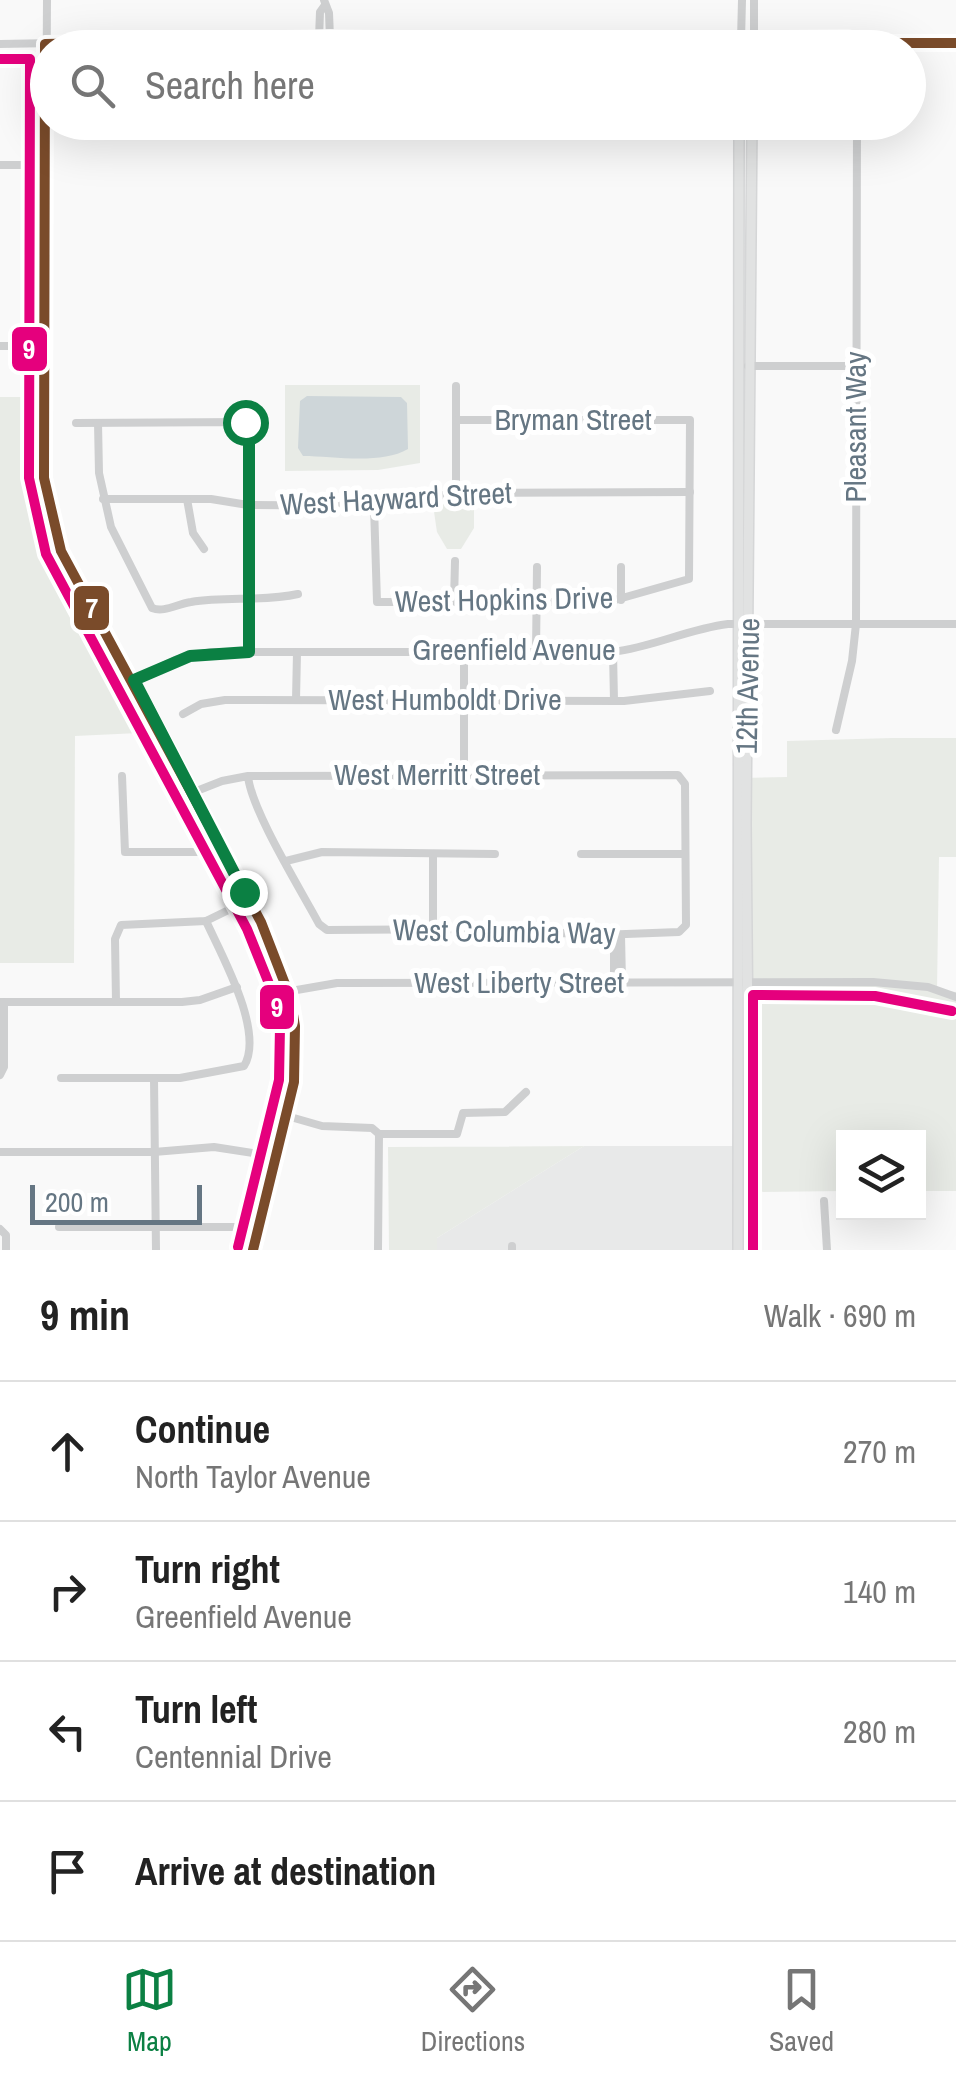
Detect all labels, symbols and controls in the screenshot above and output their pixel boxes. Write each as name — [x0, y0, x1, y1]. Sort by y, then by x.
search box — [30, 30, 926, 140]
icon: search — [65, 58, 120, 113]
text: Search here — [145, 60, 315, 111]
line badge: 9 — [10, 325, 49, 373]
text: 9 — [23, 330, 35, 368]
street label: Pleasant Way — [835, 351, 875, 502]
street label: Bryman Street — [494, 399, 652, 439]
route start — [223, 400, 269, 446]
street label: West Hayward Street — [279, 472, 513, 524]
street label: West Hopkins Drive — [394, 577, 613, 621]
line badge: 7 — [72, 584, 111, 632]
text: 7 — [86, 589, 99, 627]
street label: 12th Avenue — [726, 617, 768, 755]
street label: Greenfield Avenue — [412, 629, 616, 669]
street label: West Humboldt Drive — [328, 679, 562, 719]
street label: West Merritt Street — [334, 754, 540, 794]
route end — [222, 870, 268, 916]
street label: West Columbia Way — [392, 909, 616, 953]
street label: West Liberty Street — [414, 962, 624, 1002]
line badge: 9 — [258, 983, 296, 1031]
text: 9 — [271, 988, 283, 1026]
map controls — [836, 1130, 926, 1220]
button: layers — [836, 1130, 926, 1220]
scale bar — [30, 1180, 202, 1224]
text: 200 m — [45, 1183, 109, 1221]
text: 9 min — [40, 1287, 130, 1343]
text: Walk · 690 m — [764, 1294, 916, 1337]
text: Continue — [135, 1404, 270, 1455]
icon: ahead — [40, 1424, 95, 1479]
text: 270 m — [843, 1430, 916, 1473]
text: North Taylor Avenue — [135, 1455, 371, 1498]
text: Turn right — [135, 1544, 280, 1595]
icon: right — [40, 1564, 95, 1619]
text: 140 m — [843, 1570, 916, 1613]
text: Greenfield Avenue — [135, 1595, 352, 1638]
text: Turn left — [135, 1684, 257, 1735]
icon: left — [40, 1704, 95, 1759]
text: 280 m — [843, 1710, 916, 1753]
text: Centennial Drive — [135, 1735, 332, 1778]
icon: arrive — [40, 1844, 95, 1899]
text: Arrive at destination — [135, 1846, 436, 1897]
tab: Map — [122, 1962, 177, 2060]
tab: Directions — [421, 1962, 525, 2060]
tab: Saved — [769, 1962, 834, 2060]

